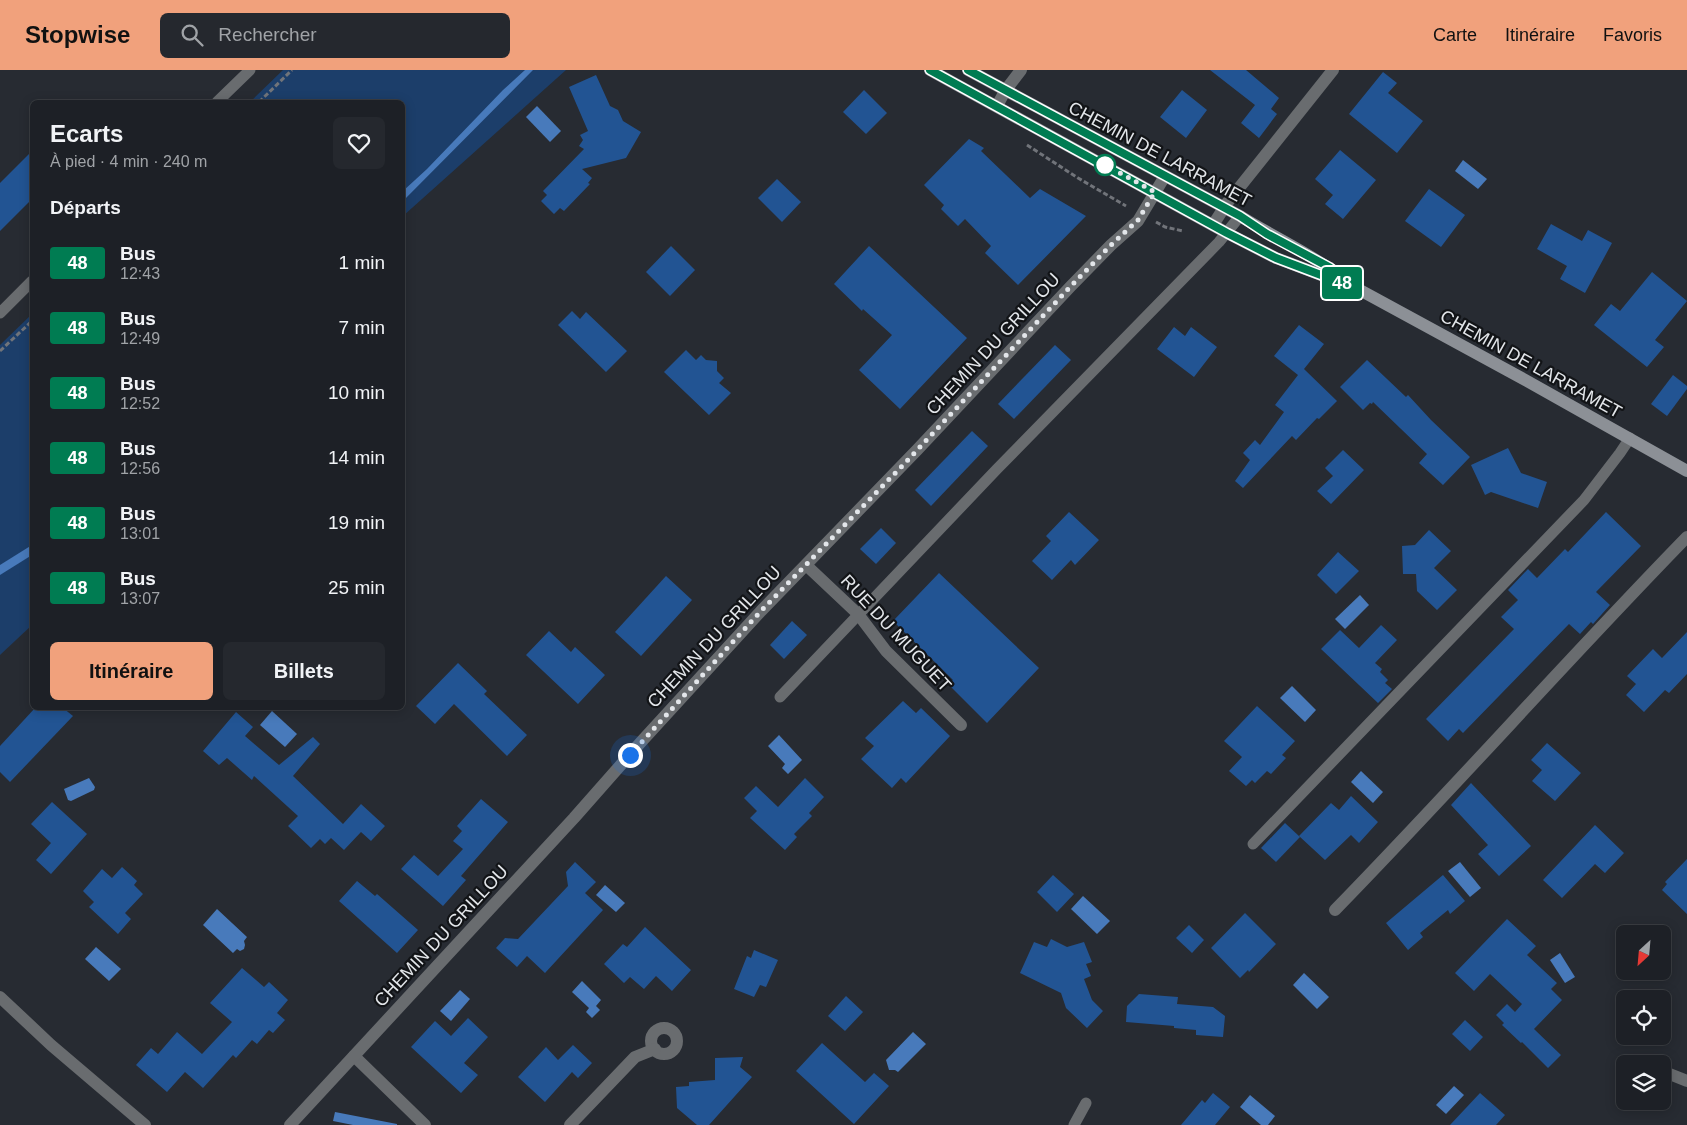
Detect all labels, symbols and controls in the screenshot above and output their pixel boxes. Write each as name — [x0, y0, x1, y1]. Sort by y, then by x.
search box — [160, 13, 510, 58]
text: Stopwise — [25, 21, 130, 48]
icon: search — [178, 21, 206, 49]
text: Rechercher — [218, 24, 317, 45]
text: Carte — [1433, 25, 1477, 45]
text: Itinéraire — [1505, 25, 1575, 45]
text: Favoris — [1603, 25, 1662, 45]
street label: CHEMIN DE LARRAMET — [1065, 97, 1255, 211]
button: heart — [333, 117, 385, 169]
text: Ecarts — [50, 120, 123, 147]
text: À pied · 4 min · 240 m — [50, 153, 207, 170]
unlabelled marker — [1094, 154, 1116, 176]
text: Départs — [50, 197, 121, 218]
text: Bus — [120, 243, 156, 264]
text: 1 min — [339, 252, 385, 273]
text: 48 — [67, 253, 88, 273]
text: 12:43 — [120, 265, 160, 282]
line badge: 48 — [1320, 267, 1364, 299]
street label: CHEMIN DU GRILLOU — [922, 269, 1064, 419]
text: 48 — [1332, 273, 1352, 293]
street label: CHEMIN DE LARRAMET — [1437, 306, 1625, 422]
text: Bus — [120, 308, 156, 329]
text: 7 min — [339, 317, 385, 338]
text: 48 — [67, 318, 88, 338]
text: 12:49 — [120, 330, 160, 347]
text: Bus — [120, 373, 156, 394]
text: 10 min — [328, 382, 385, 403]
text: 48 — [67, 383, 88, 403]
text: 12:52 — [120, 395, 160, 412]
text: Bus — [120, 438, 156, 459]
text: 14 min — [328, 447, 385, 468]
text: 48 — [67, 448, 88, 468]
text: 12:56 — [120, 460, 160, 477]
text: Bus — [120, 503, 156, 524]
text: 19 min — [328, 512, 385, 533]
text: 48 — [67, 513, 88, 533]
text: 13:01 — [120, 525, 160, 542]
street label: CHEMIN DU GRILLOU — [643, 562, 785, 712]
text: Bus — [120, 568, 156, 589]
street label: RUE DU MUGUET — [837, 571, 955, 695]
text: 25 min — [328, 577, 385, 598]
text: 48 — [67, 578, 88, 598]
text: 13:07 — [120, 590, 160, 607]
button: Itinéraire — [50, 642, 213, 700]
button: Billets — [223, 642, 385, 700]
your location — [618, 743, 643, 768]
street label: CHEMIN DU GRILLOU — [370, 861, 512, 1011]
north arrow — [1616, 925, 1671, 980]
map controls — [1616, 925, 1671, 1110]
button: locate — [1616, 990, 1671, 1045]
button: layers — [1616, 1055, 1671, 1110]

